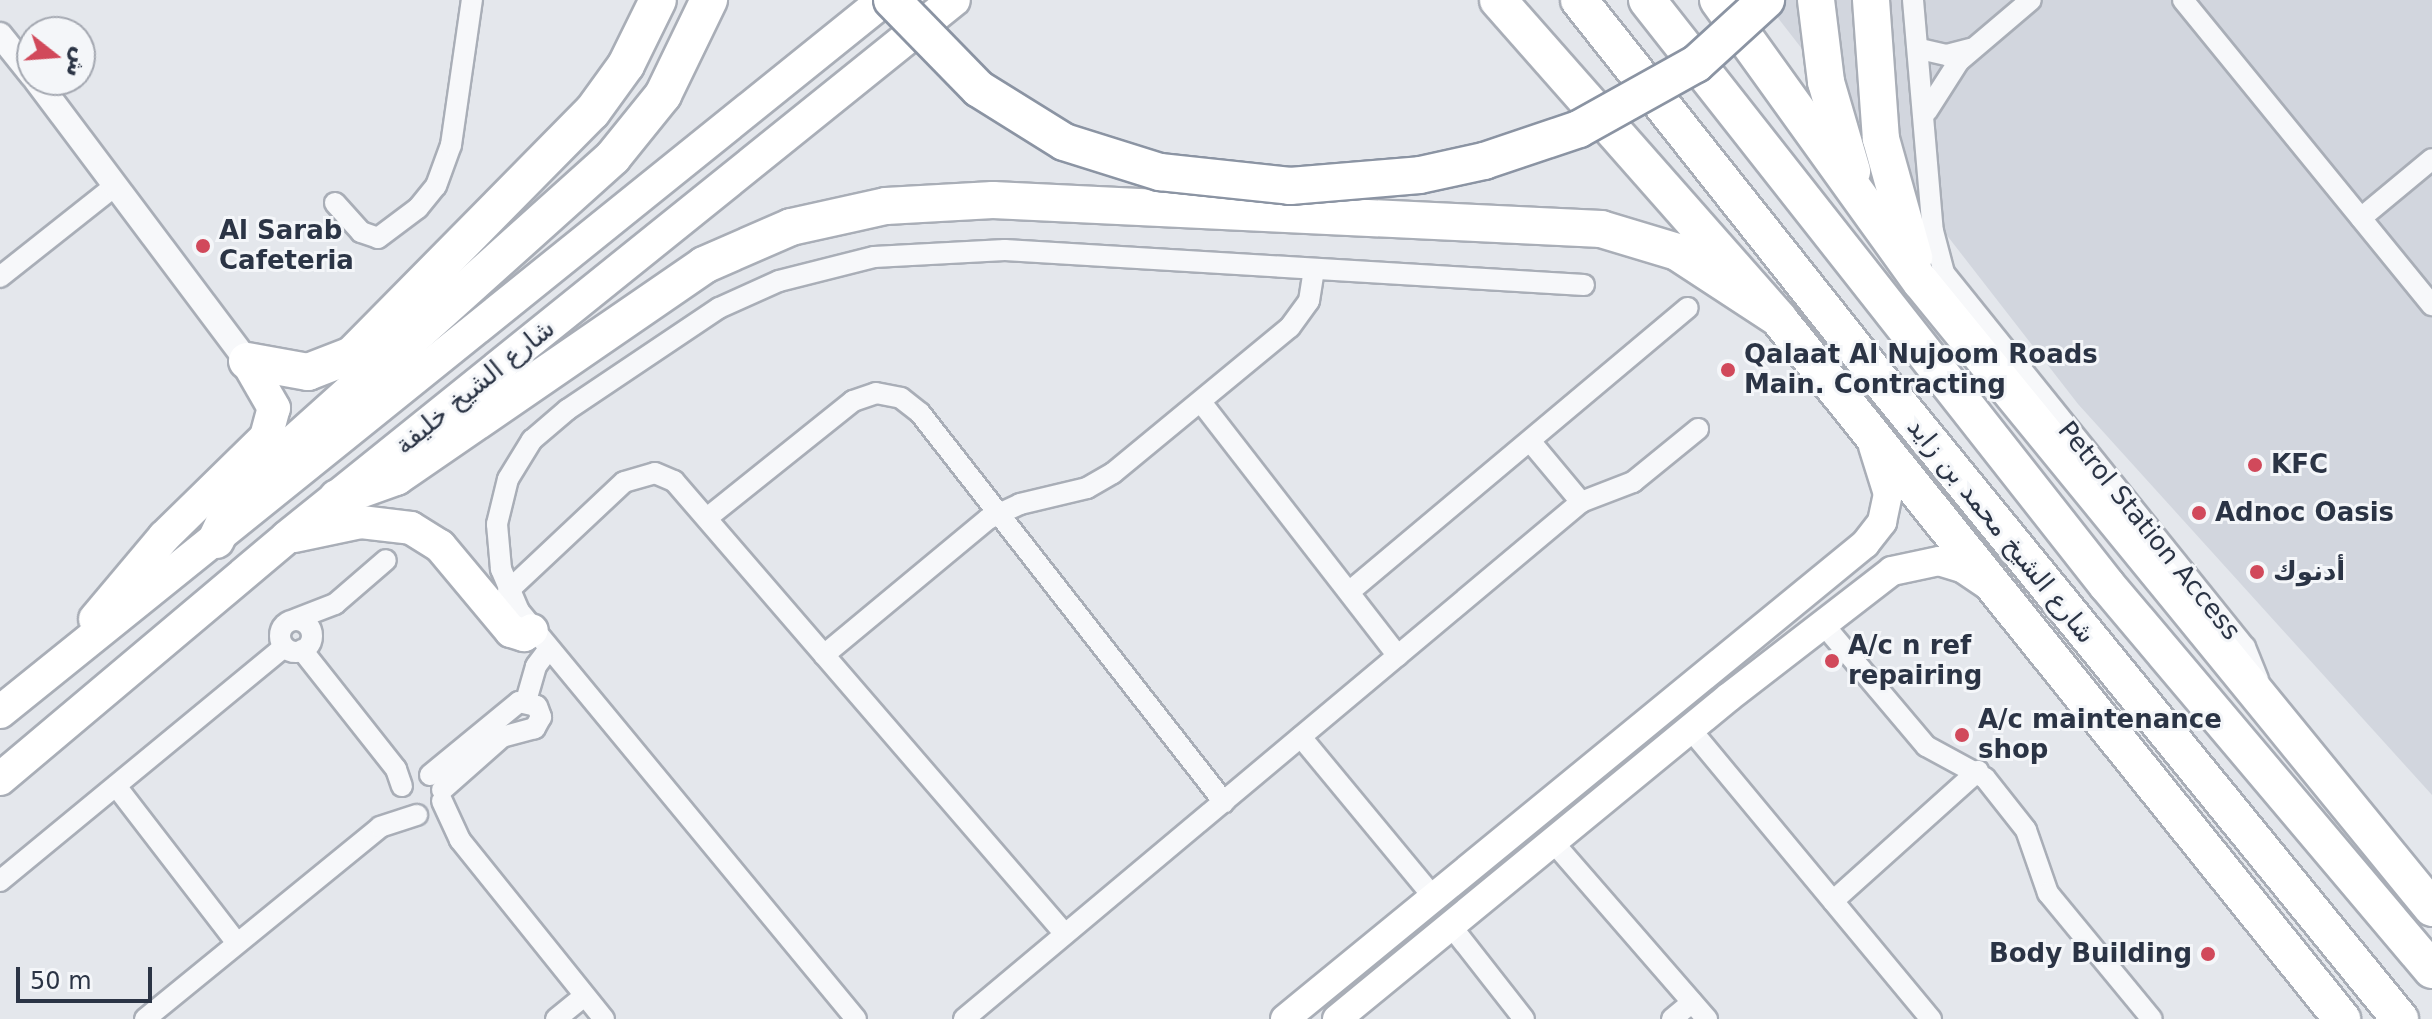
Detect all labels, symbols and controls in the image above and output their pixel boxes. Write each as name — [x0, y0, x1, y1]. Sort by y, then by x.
north arrow — [16, 16, 96, 96]
text: ش — [61, 44, 94, 81]
place label: Al Sarab Cafeteria — [219, 215, 354, 276]
marker: Al Sarab Cafeteria — [194, 237, 212, 255]
street label: شارع الشيخ خليفة — [389, 313, 561, 461]
place label: Qalaat Al Nujoom Roads Main. Contracting — [1744, 339, 2098, 400]
marker: Qalaat Al Nujoom Roads Main. Contracting — [1719, 361, 1737, 379]
street label: شارع الشيخ محمد بن زايد — [1900, 412, 2102, 650]
street label: Petrol Station Access — [2051, 415, 2247, 647]
place label: KFC — [2271, 449, 2328, 481]
marker: KFC — [2246, 456, 2264, 474]
place label: Adnoc Oasis — [2215, 497, 2394, 529]
marker: Adnoc Oasis — [2190, 504, 2208, 522]
place label: أدنوك — [2273, 556, 2345, 588]
marker: أدنوك — [2248, 563, 2266, 581]
place label: A/c n ref repairing — [1848, 630, 1982, 692]
marker: A/c n ref repairing — [1823, 652, 1841, 670]
place label: A/c maintenance shop — [1978, 704, 2222, 766]
marker: A/c maintenance shop — [1953, 726, 1971, 744]
place label: Body Building — [1989, 938, 2192, 970]
marker: Body Building — [2199, 945, 2217, 963]
scale bar — [20, 951, 156, 1001]
text: 50 m — [30, 967, 92, 995]

